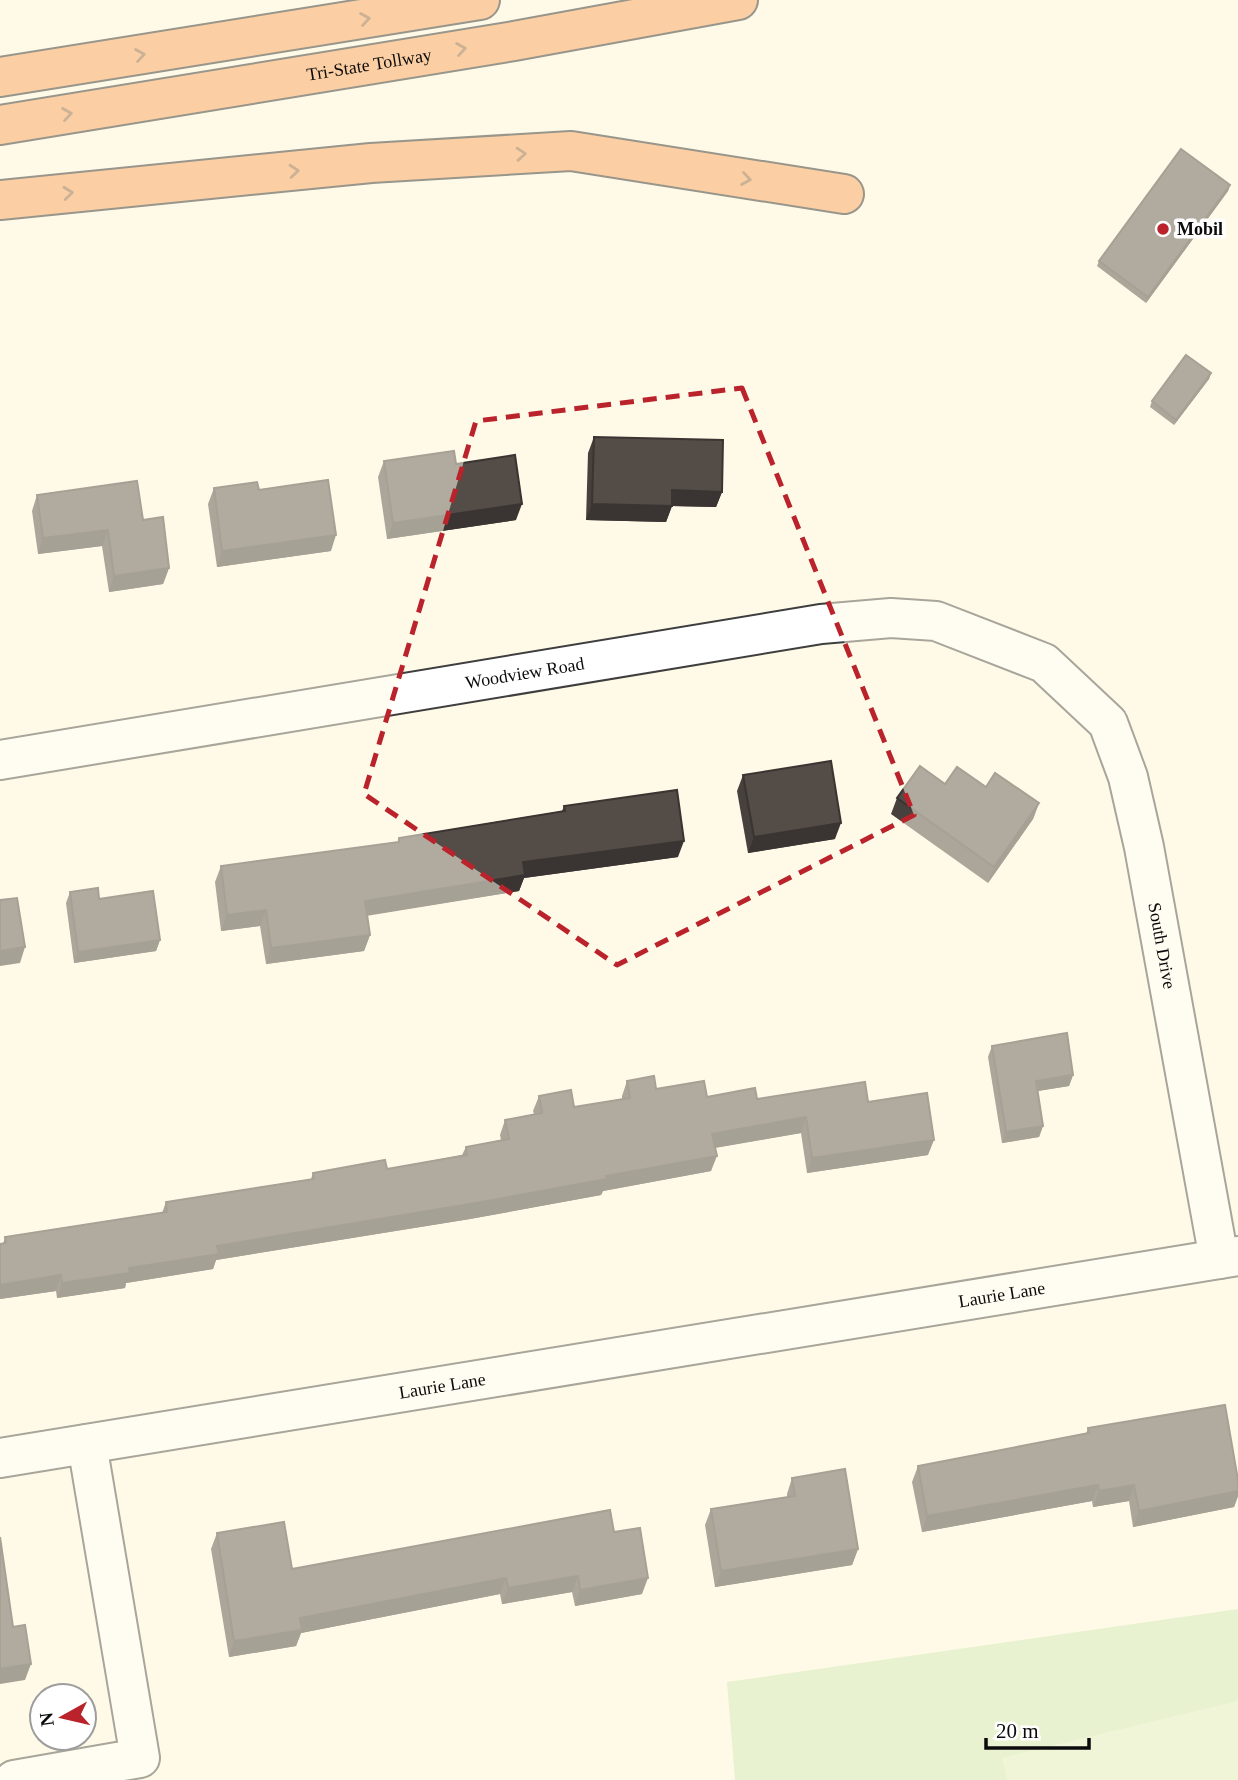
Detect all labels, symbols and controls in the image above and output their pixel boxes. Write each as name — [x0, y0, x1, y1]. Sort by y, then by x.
one-way arrow — [359, 12, 371, 27]
one-way arrow — [455, 42, 467, 57]
street label: Tri-State Tollway — [305, 45, 433, 85]
one-way arrow — [134, 47, 146, 62]
one-way arrow — [61, 107, 73, 122]
one-way arrow — [516, 147, 527, 162]
one-way arrow — [288, 163, 300, 178]
one-way arrow — [740, 171, 752, 186]
one-way arrow — [63, 186, 74, 201]
place label: Mobil — [1177, 219, 1223, 239]
marker: Mobil — [1155, 221, 1171, 237]
street label: Woodview Road — [464, 653, 586, 693]
street label: South Drive — [1144, 901, 1180, 991]
street label: Laurie Lane — [957, 1278, 1047, 1311]
street label: Laurie Lane — [397, 1369, 487, 1403]
north arrow — [28, 1682, 98, 1752]
scale bar — [986, 1706, 1089, 1750]
text: N — [35, 1711, 58, 1728]
text: 20 m — [996, 1719, 1039, 1743]

